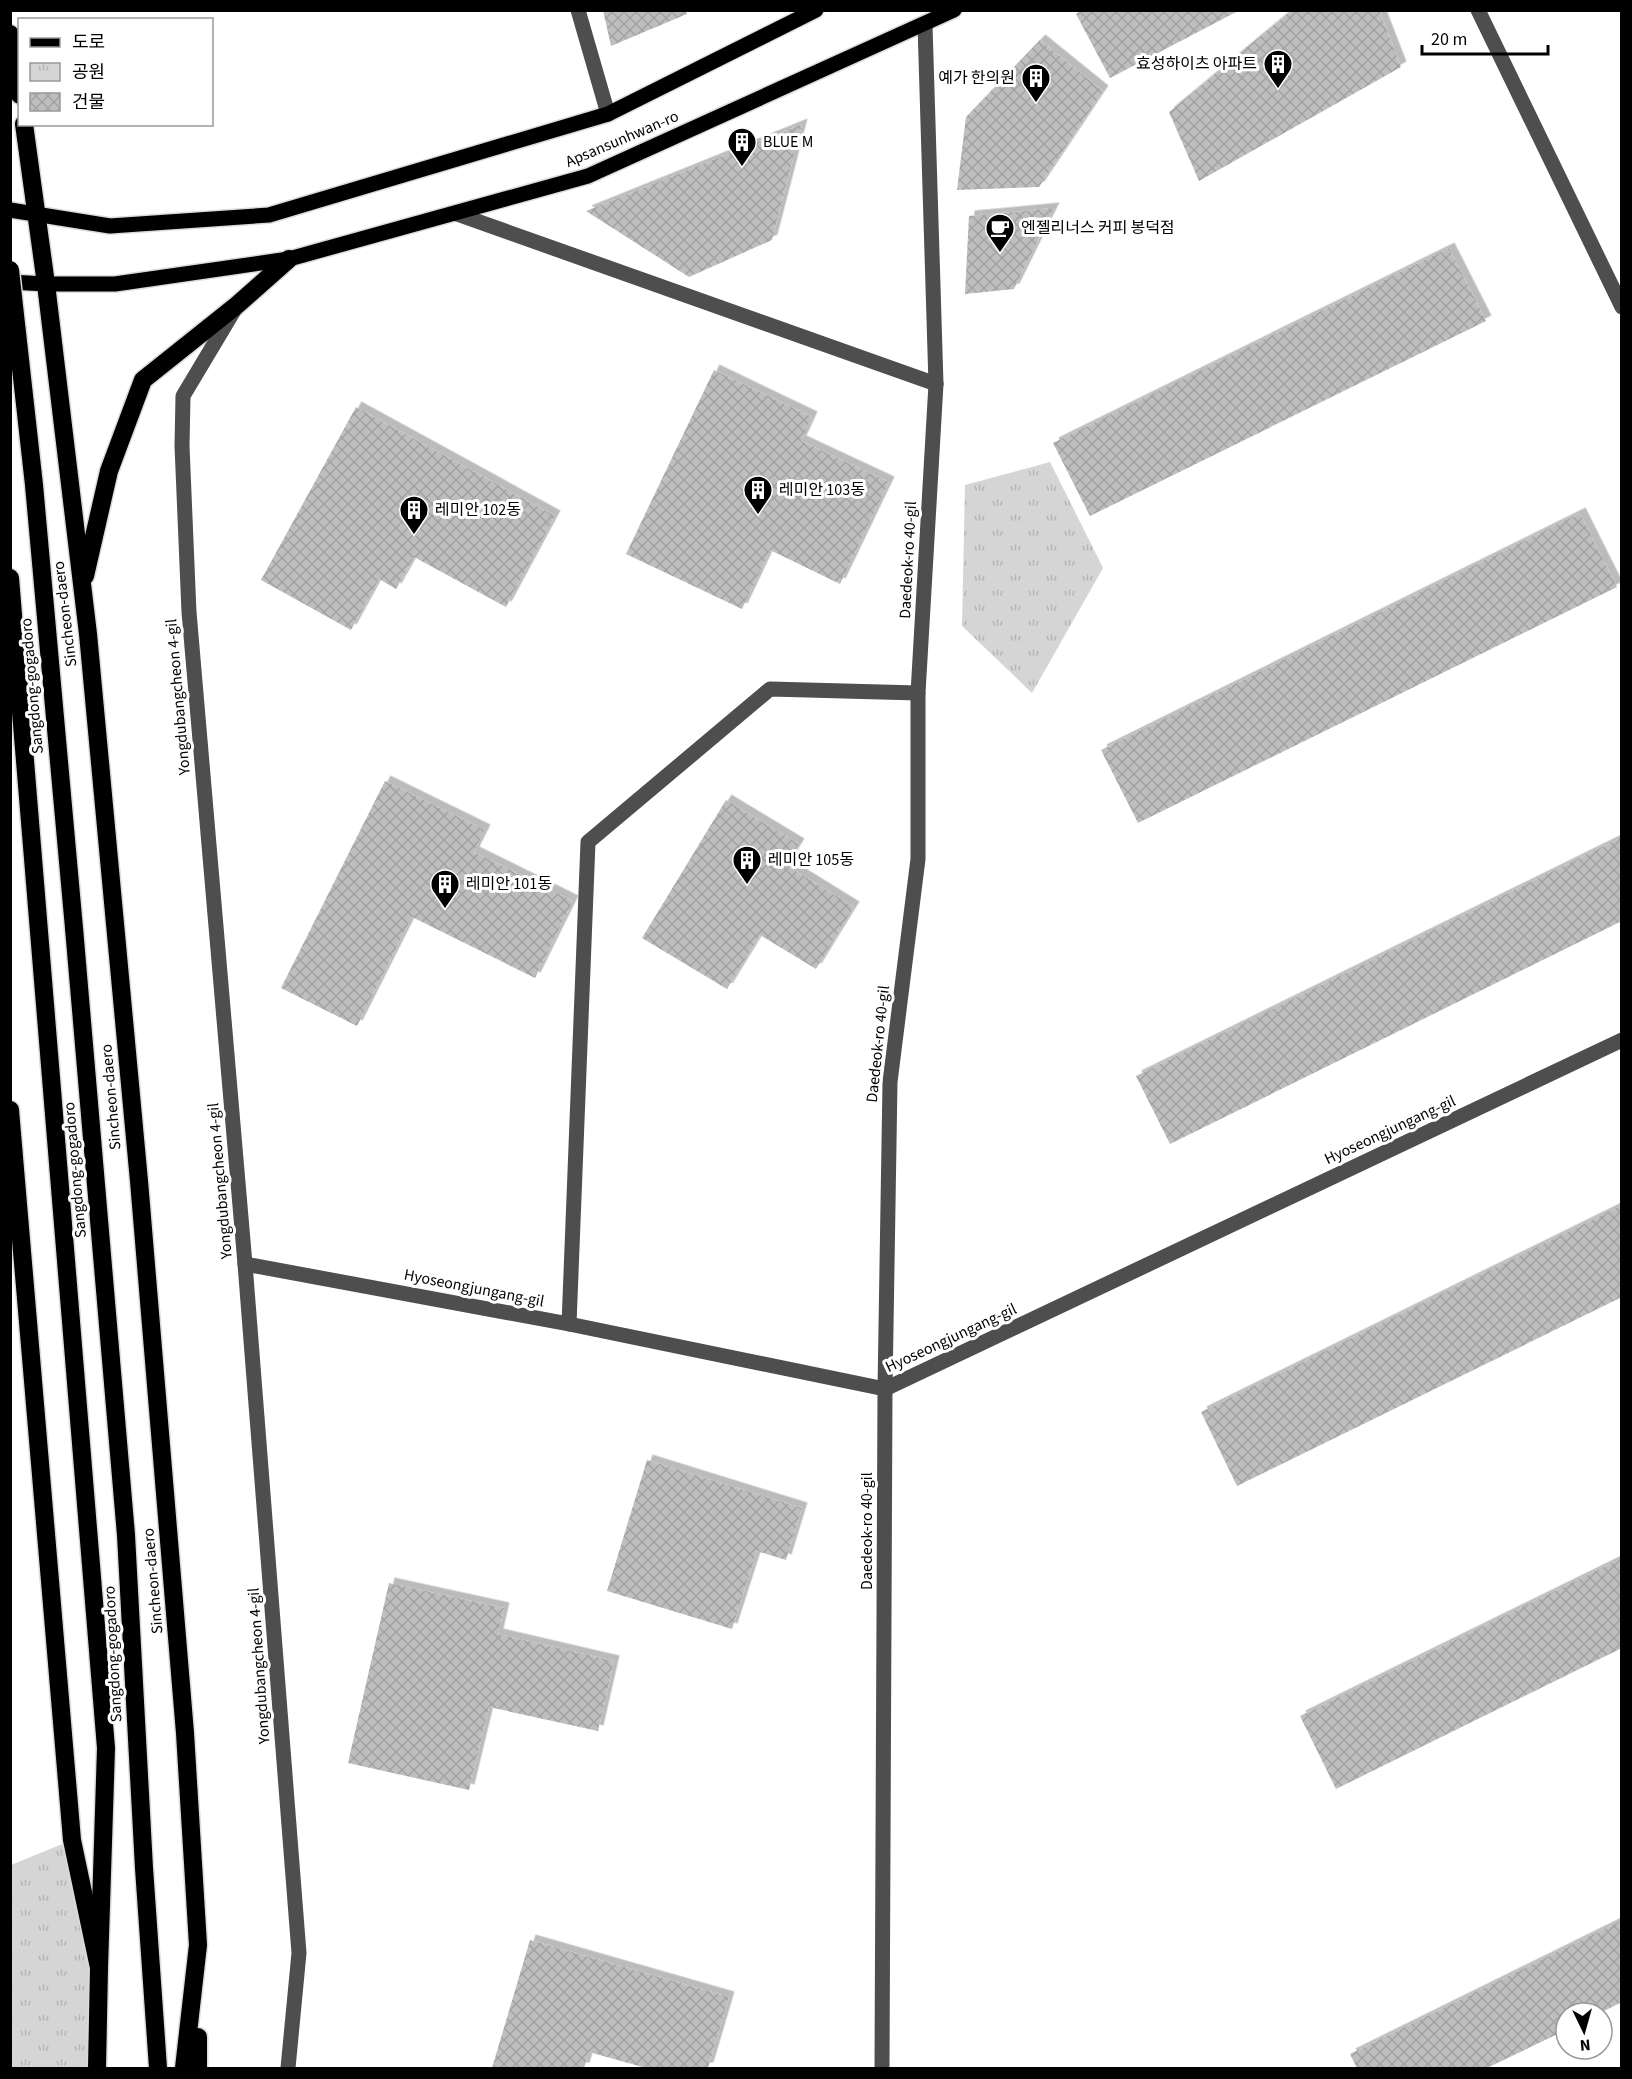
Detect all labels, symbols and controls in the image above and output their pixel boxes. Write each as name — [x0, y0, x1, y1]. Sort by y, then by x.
legend — [18, 18, 213, 126]
scale bar — [1422, 18, 1548, 56]
text: 20 m — [1431, 27, 1467, 52]
text: 도로 — [72, 30, 105, 55]
building icon: 효성하이츠 아파트 — [1262, 48, 1294, 90]
place label: 효성하이츠 아파트 — [1136, 53, 1257, 75]
text: 공원 — [72, 60, 105, 85]
building icon: 예가 한의원 — [1020, 62, 1052, 104]
place label: 예가 한의원 — [938, 67, 1015, 89]
text: 건물 — [72, 90, 105, 115]
street label: Apsansunhwan-ro — [562, 105, 682, 173]
building icon: BLUE M — [726, 126, 758, 168]
place label: BLUE M — [763, 131, 813, 153]
cafe icon: 엔젤리너스 커피 봉덕점 — [984, 212, 1016, 254]
place label: 엔젤리너스 커피 봉덕점 — [1021, 217, 1175, 239]
building icon: 레미안 103동 — [742, 474, 774, 516]
place label: 레미안 103동 — [779, 479, 865, 501]
building icon: 레미안 102동 — [398, 494, 430, 536]
place label: 레미안 102동 — [435, 499, 521, 521]
street label: Daedeok-ro 40-gil — [894, 501, 922, 619]
street label: Sincheon-daero — [48, 560, 82, 668]
street label: Sangdong-gogadoro — [15, 617, 49, 755]
street label: Yongdubangcheon 4-gil — [160, 618, 196, 777]
building icon: 레미안 105동 — [731, 844, 763, 886]
place label: 레미안 105동 — [768, 849, 854, 871]
building icon: 레미안 101동 — [429, 868, 461, 910]
place label: 레미안 101동 — [466, 873, 552, 895]
street label: Daedeok-ro 40-gil — [861, 984, 895, 1104]
street label: Sincheon-daero — [95, 1043, 127, 1151]
street label: Hyoseongjungang-gil — [1321, 1090, 1459, 1170]
street label: Sangdong-gogadoro — [58, 1101, 92, 1239]
street label: Yongdubangcheon 4-gil — [202, 1102, 238, 1261]
street label: Hyoseongjungang-gil — [402, 1264, 546, 1312]
street label: Hyoseongjungang-gil — [882, 1298, 1020, 1378]
street label: Daedeok-ro 40-gil — [856, 1472, 878, 1590]
street label: Sincheon-daero — [137, 1527, 169, 1635]
street label: Sangdong-gogadoro — [98, 1585, 128, 1723]
street label: Yongdubangcheon 4-gil — [243, 1587, 276, 1746]
north arrow — [1554, 2001, 1614, 2061]
text: N — [1579, 2034, 1591, 2056]

